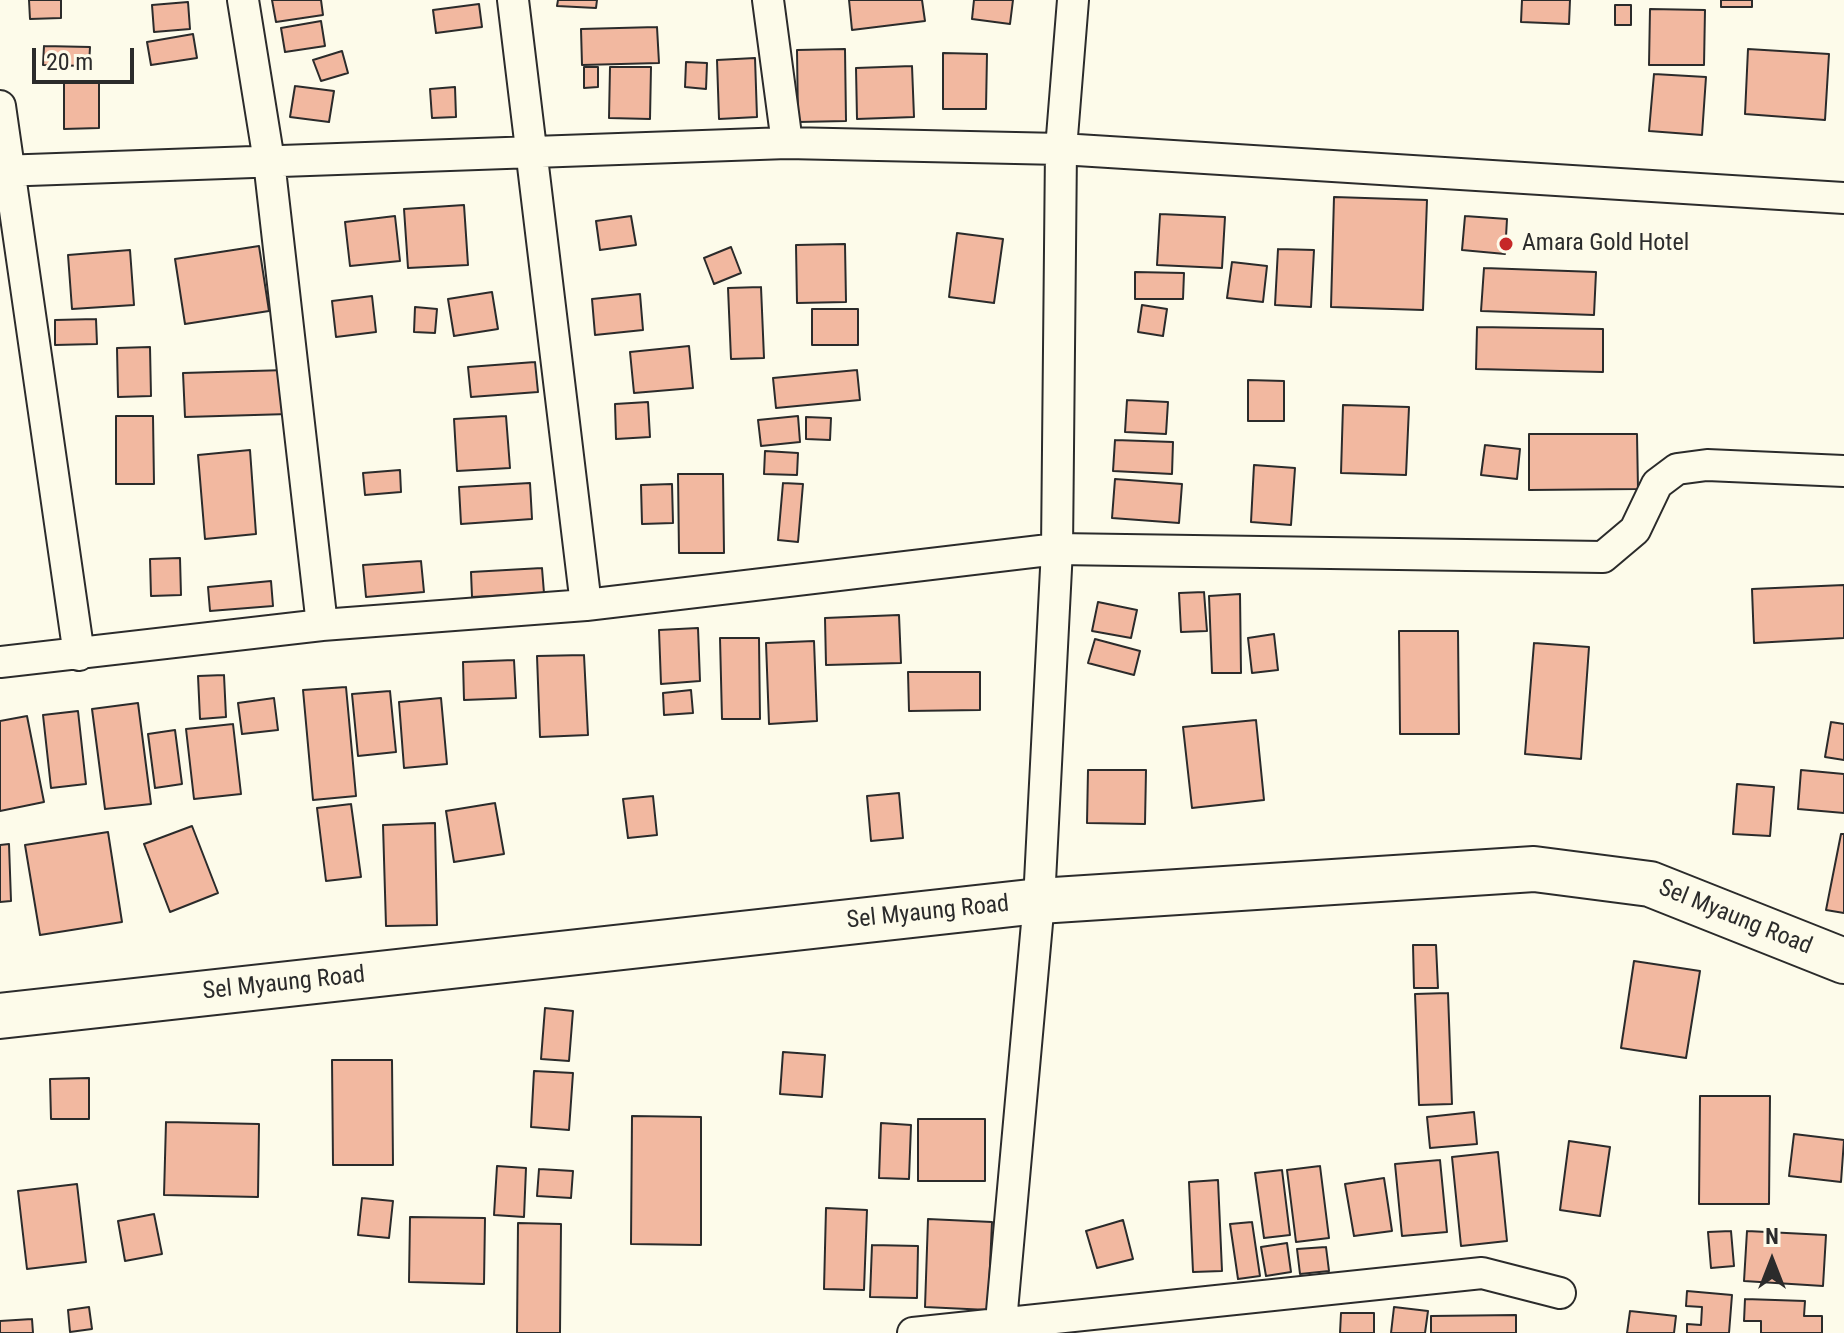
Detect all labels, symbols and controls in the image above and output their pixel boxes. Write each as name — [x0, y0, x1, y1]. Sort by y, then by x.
scale bar — [36, 32, 138, 82]
text: 20 m — [46, 48, 93, 76]
place label: Amara Gold Hotel — [1522, 230, 1689, 258]
marker: Amara Gold Hotel — [1497, 235, 1515, 253]
street label: Sel Myaung Road — [1654, 874, 1816, 962]
street label: Sel Myaung Road — [845, 890, 1011, 936]
street label: Sel Myaung Road — [201, 961, 367, 1007]
north arrow — [1732, 1221, 1812, 1301]
text: N — [1765, 1224, 1779, 1249]

